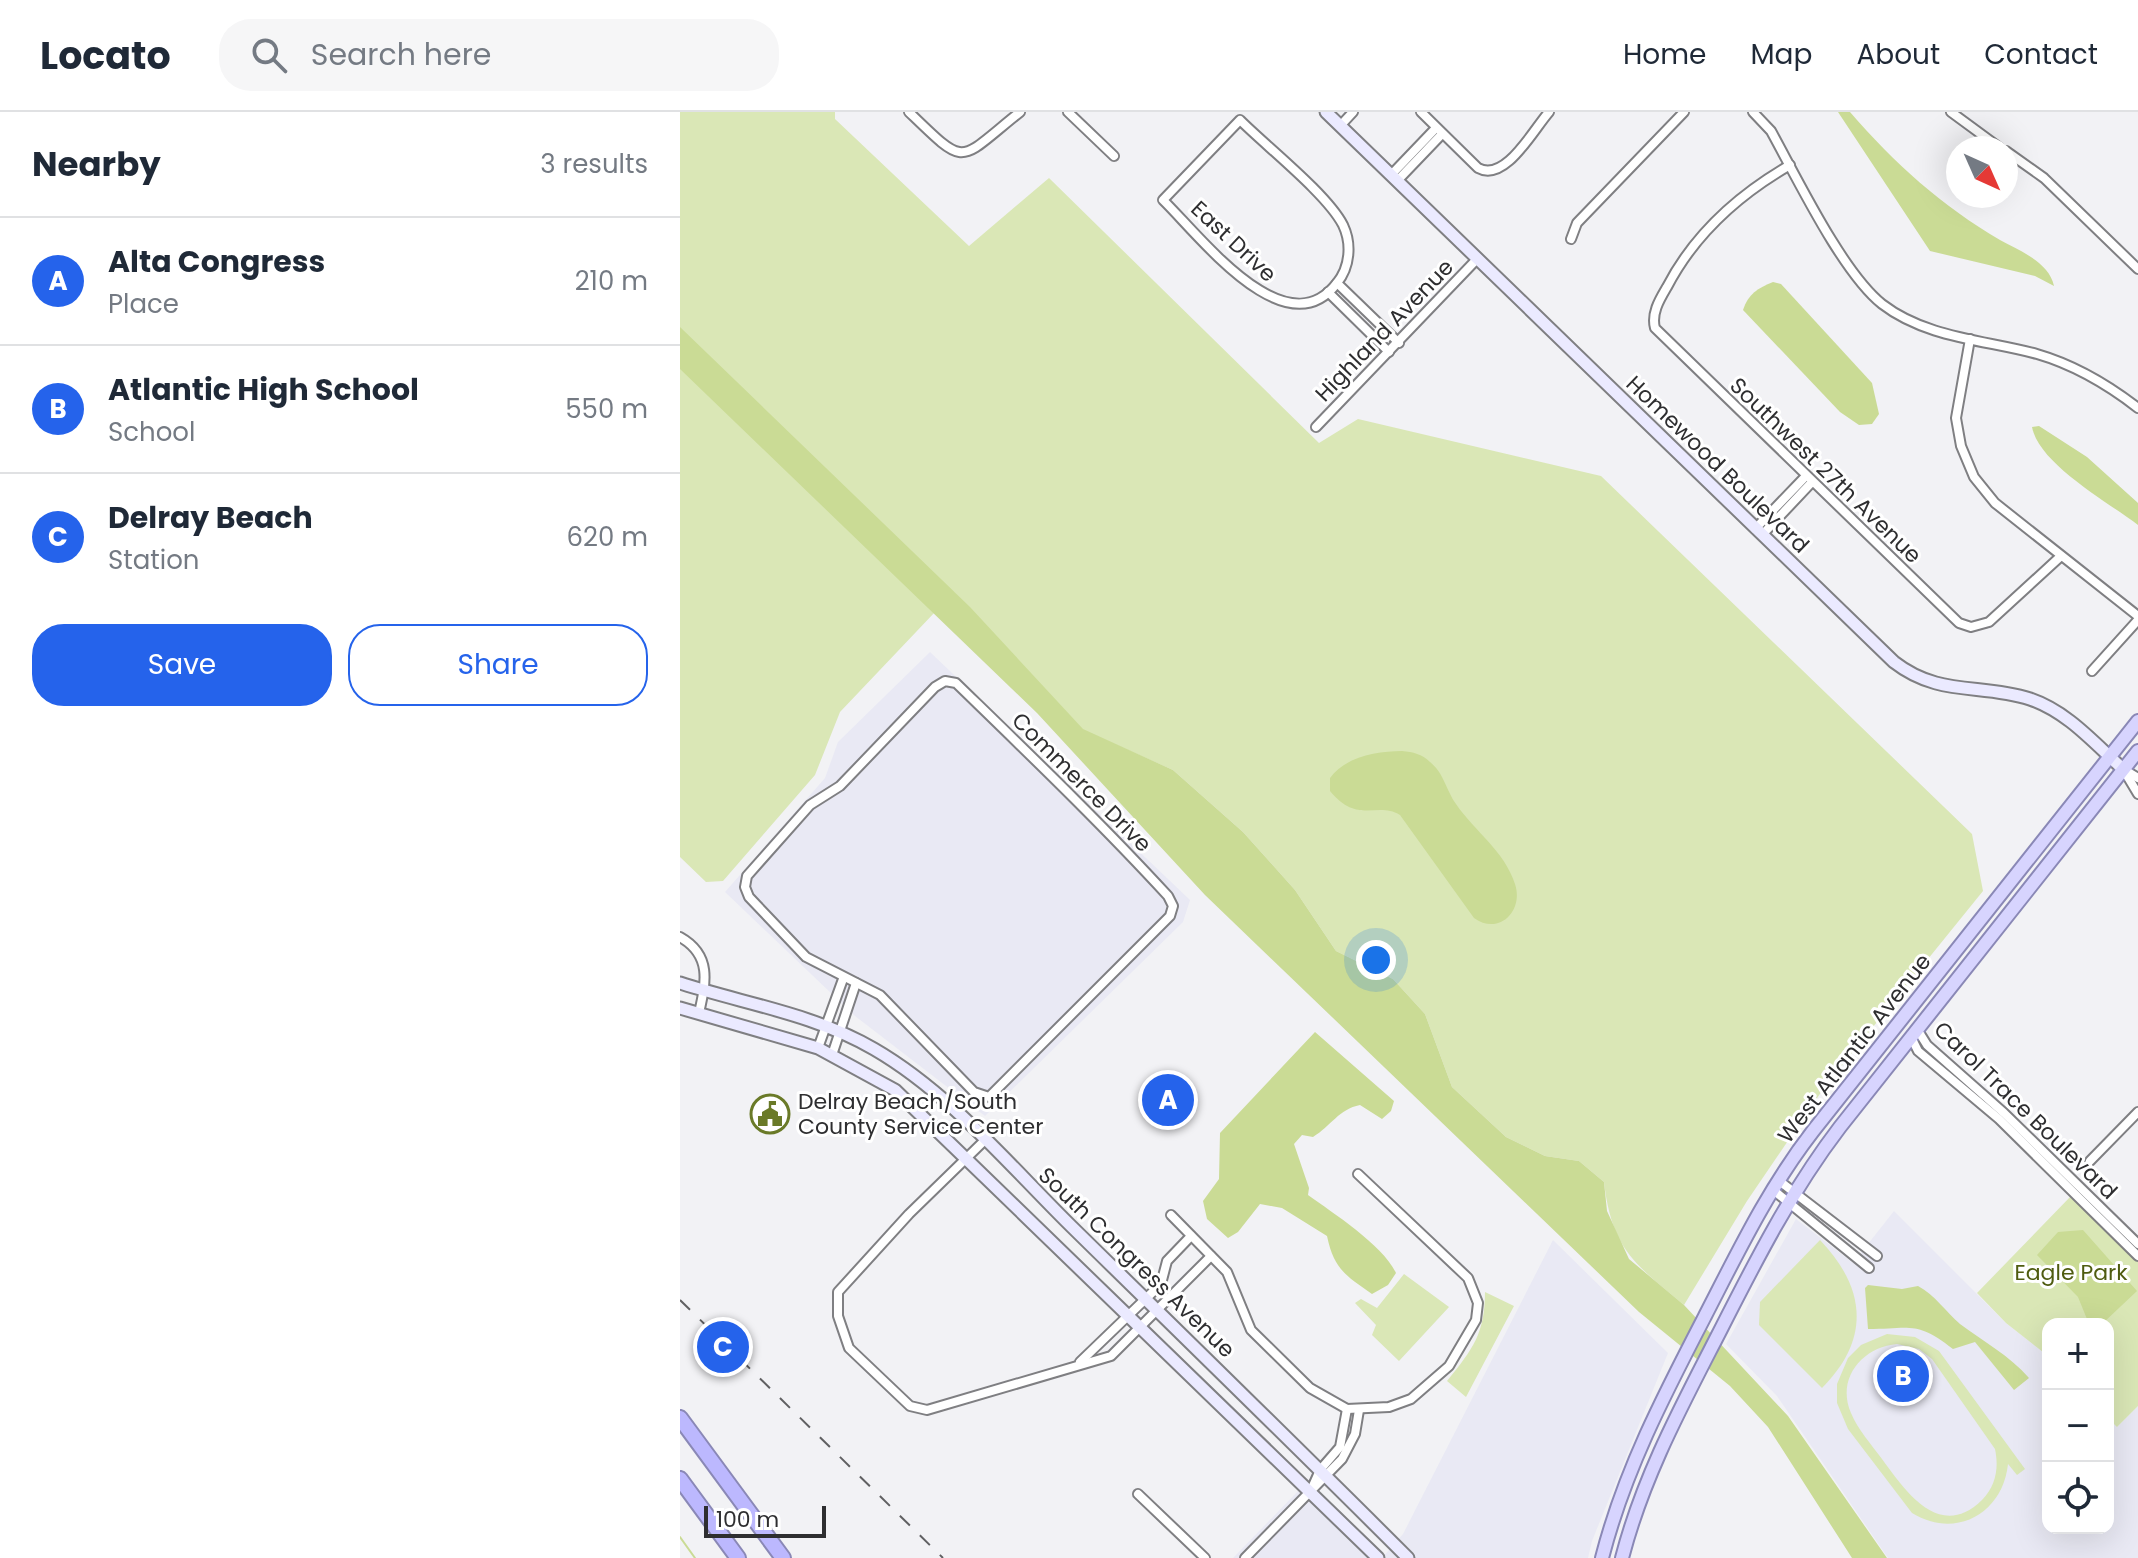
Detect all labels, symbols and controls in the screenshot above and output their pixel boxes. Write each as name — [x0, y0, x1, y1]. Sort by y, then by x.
search box — [219, 19, 779, 91]
text: Locato — [40, 29, 171, 82]
icon: search — [247, 33, 291, 77]
text: Search here — [311, 33, 491, 76]
text: Home — [1623, 35, 1706, 74]
text: Map — [1750, 35, 1812, 74]
text: About — [1856, 35, 1940, 74]
text: Contact — [1984, 35, 2098, 74]
north arrow — [1946, 136, 2018, 208]
text: Nearby — [32, 140, 161, 188]
text: 3 results — [540, 146, 648, 182]
street label: East Drive — [1184, 194, 1283, 289]
text: Alta Congress — [108, 240, 325, 283]
street label: Highland Avenue — [1308, 252, 1461, 408]
text: A — [48, 263, 68, 299]
text: 210 m — [575, 263, 648, 299]
text: Place — [108, 286, 179, 322]
text: Atlantic High School — [108, 368, 419, 411]
street label: Homewood Boulevard — [1619, 369, 1816, 560]
street label: Southwest 27th Avenue — [1723, 370, 1928, 570]
text: B — [49, 391, 67, 427]
text: 550 m — [565, 391, 648, 427]
text: School — [108, 414, 195, 450]
text: Delray Beach — [108, 496, 313, 539]
text: C — [48, 519, 68, 555]
text: 620 m — [566, 519, 648, 555]
text: Station — [108, 542, 199, 578]
button: Save — [32, 624, 332, 706]
button: Share — [348, 624, 648, 706]
street label: Commerce Drive — [1005, 706, 1158, 859]
your location — [1356, 940, 1396, 980]
street label: West Atlantic Avenue — [1770, 947, 1938, 1150]
street label: Carol Trace Boulevard — [1927, 1014, 2124, 1206]
pin: A — [1142, 1070, 1194, 1130]
place label: Delray Beach/South County Service Center — [798, 1086, 1043, 1142]
public building icon: Delray Beach/South County Service Center — [749, 1093, 791, 1135]
street label: South Congress Avenue — [1032, 1160, 1242, 1365]
park label: Eagle Park — [2014, 1257, 2128, 1288]
pin: C — [697, 1317, 749, 1377]
map controls — [2042, 1318, 2114, 1534]
button: + — [2042, 1318, 2114, 1390]
pin: B — [1877, 1346, 1929, 1406]
button: − — [2042, 1390, 2114, 1462]
button: locate — [2042, 1462, 2114, 1534]
scale bar — [704, 1502, 826, 1538]
text: 100 m — [716, 1504, 779, 1535]

